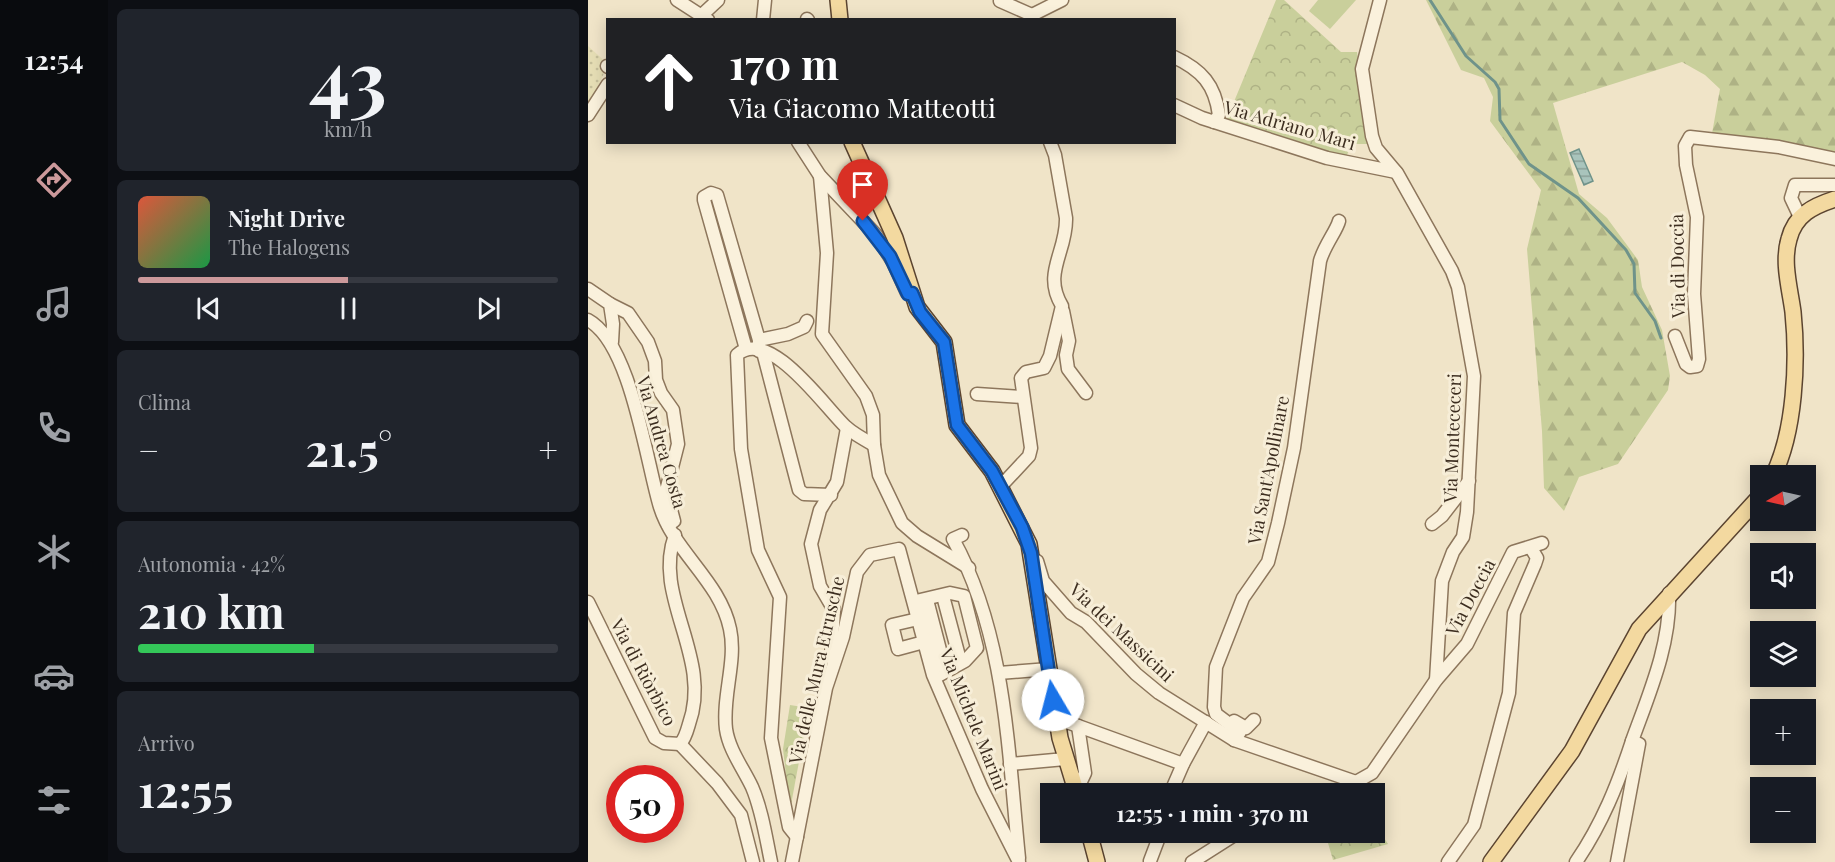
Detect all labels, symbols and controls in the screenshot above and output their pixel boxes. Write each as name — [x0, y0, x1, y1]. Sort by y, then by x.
text: 43 — [309, 24, 387, 128]
text: 170 m — [729, 35, 839, 91]
text: 12:54 — [25, 41, 83, 77]
icon: ahead — [630, 42, 708, 120]
text: Via Giacomo Matteotti — [729, 89, 996, 125]
street label: Via Adriano Mari — [1221, 94, 1359, 155]
text: km/h — [324, 115, 372, 142]
icon: directions — [33, 159, 75, 201]
pin — [837, 159, 888, 221]
icon: arrive — [846, 168, 879, 201]
text: Night Drive — [228, 203, 345, 233]
street label: Via di Doccia — [1664, 214, 1690, 319]
text: The Halogens — [228, 233, 350, 260]
icon: music — [33, 283, 75, 325]
icon: previous — [192, 292, 225, 325]
icon: pause — [332, 292, 365, 325]
icon: next — [472, 292, 505, 325]
street label: Via Andrea Costa — [631, 372, 692, 511]
street label: Via Montececeri — [1438, 373, 1466, 504]
text: Clima — [138, 388, 191, 415]
street label: Via Sant'Apollinare — [1242, 394, 1294, 547]
icon: phone — [33, 407, 75, 449]
text: 21.5° — [306, 418, 392, 478]
text: − — [138, 427, 159, 471]
text: + — [539, 427, 558, 471]
north arrow — [1750, 465, 1816, 531]
map controls — [1750, 465, 1816, 843]
icon: climate — [33, 531, 75, 573]
button: sound — [1750, 543, 1816, 609]
text: Autonomia · 42% — [138, 550, 285, 577]
street label: Via Doccia — [1439, 554, 1500, 641]
street label: Via delle Mura Etrusche — [782, 574, 849, 767]
street label: Via dei Massicini — [1064, 577, 1179, 687]
text: 210 km — [138, 580, 285, 640]
street label: Via di Riòrbico — [605, 613, 682, 730]
button: layers — [1750, 621, 1816, 687]
street label: Via Michele Marini — [934, 644, 1013, 794]
icon: car — [33, 655, 75, 697]
position arrow — [1021, 668, 1085, 732]
button: + — [1750, 699, 1816, 765]
text: Arrivo — [138, 729, 195, 756]
text: 12:55 — [138, 759, 233, 819]
speed limit sign: 50 — [606, 765, 684, 843]
button: − — [1750, 777, 1816, 843]
icon: filters — [33, 779, 75, 821]
text: 12:55 · 1 min · 370 m — [1116, 798, 1309, 828]

